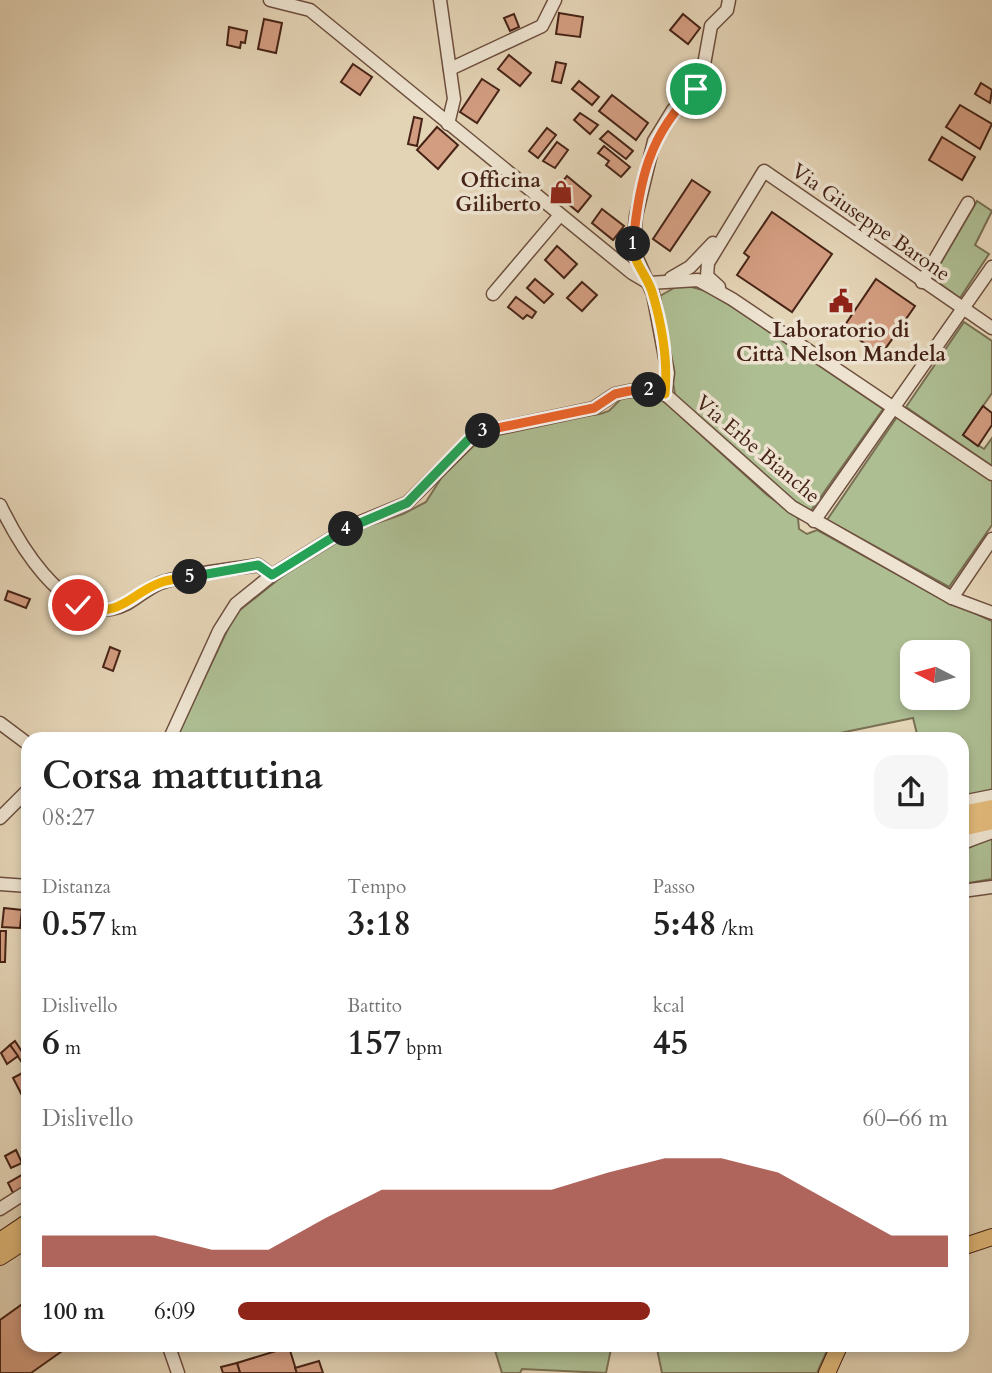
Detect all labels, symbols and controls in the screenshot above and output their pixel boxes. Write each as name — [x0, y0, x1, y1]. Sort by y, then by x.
pin — [666, 59, 726, 119]
icon: arrive — [677, 70, 715, 108]
street label: Via Giuseppe Barone — [785, 157, 956, 288]
place label: Officina Giliberto — [455, 166, 542, 219]
shop icon: Officina Giliberto — [547, 178, 575, 206]
pin: 1 — [616, 226, 650, 262]
text: 1 — [628, 230, 637, 256]
public building icon: Laboratorio di Città Nelson Mandela — [827, 287, 855, 315]
place label: Laboratorio di Città Nelson Mandela — [736, 316, 947, 369]
pin: 2 — [632, 372, 666, 408]
text: 2 — [644, 376, 653, 402]
street label: Via Erbe Bianche — [689, 388, 826, 510]
pin: 3 — [466, 414, 500, 448]
text: 3 — [478, 417, 487, 443]
pin: 4 — [328, 512, 364, 546]
text: 4 — [341, 515, 350, 541]
pin: 5 — [172, 560, 208, 594]
text: 5 — [185, 563, 194, 589]
pin — [48, 575, 108, 635]
icon: check — [59, 586, 97, 624]
north arrow — [900, 640, 970, 710]
map controls — [900, 640, 970, 710]
text: Corsa mattutina — [42, 750, 323, 802]
button: share — [874, 755, 948, 829]
text: 08:27 — [42, 802, 95, 833]
text: Distanza — [42, 874, 111, 900]
text: Tempo — [347, 874, 406, 900]
text: Passo — [653, 874, 695, 900]
text: 0.57 — [42, 900, 106, 948]
text: 3:18 — [347, 900, 411, 948]
text: 5:48 — [653, 900, 717, 948]
text: km — [106, 916, 137, 942]
text: /km — [717, 916, 754, 942]
text: Dislivello — [42, 993, 118, 1019]
text: Battito — [347, 993, 402, 1019]
text: kcal — [653, 993, 685, 1019]
text: 6 — [42, 1019, 60, 1067]
text: 157 — [347, 1019, 401, 1067]
text: 45 — [653, 1019, 689, 1067]
text: m — [60, 1035, 81, 1061]
text: bpm — [401, 1035, 443, 1061]
text: Dislivello — [42, 1103, 133, 1134]
text: 60–66 m — [863, 1103, 948, 1134]
text: 100 m — [42, 1296, 105, 1327]
text: 6:09 — [154, 1296, 195, 1327]

